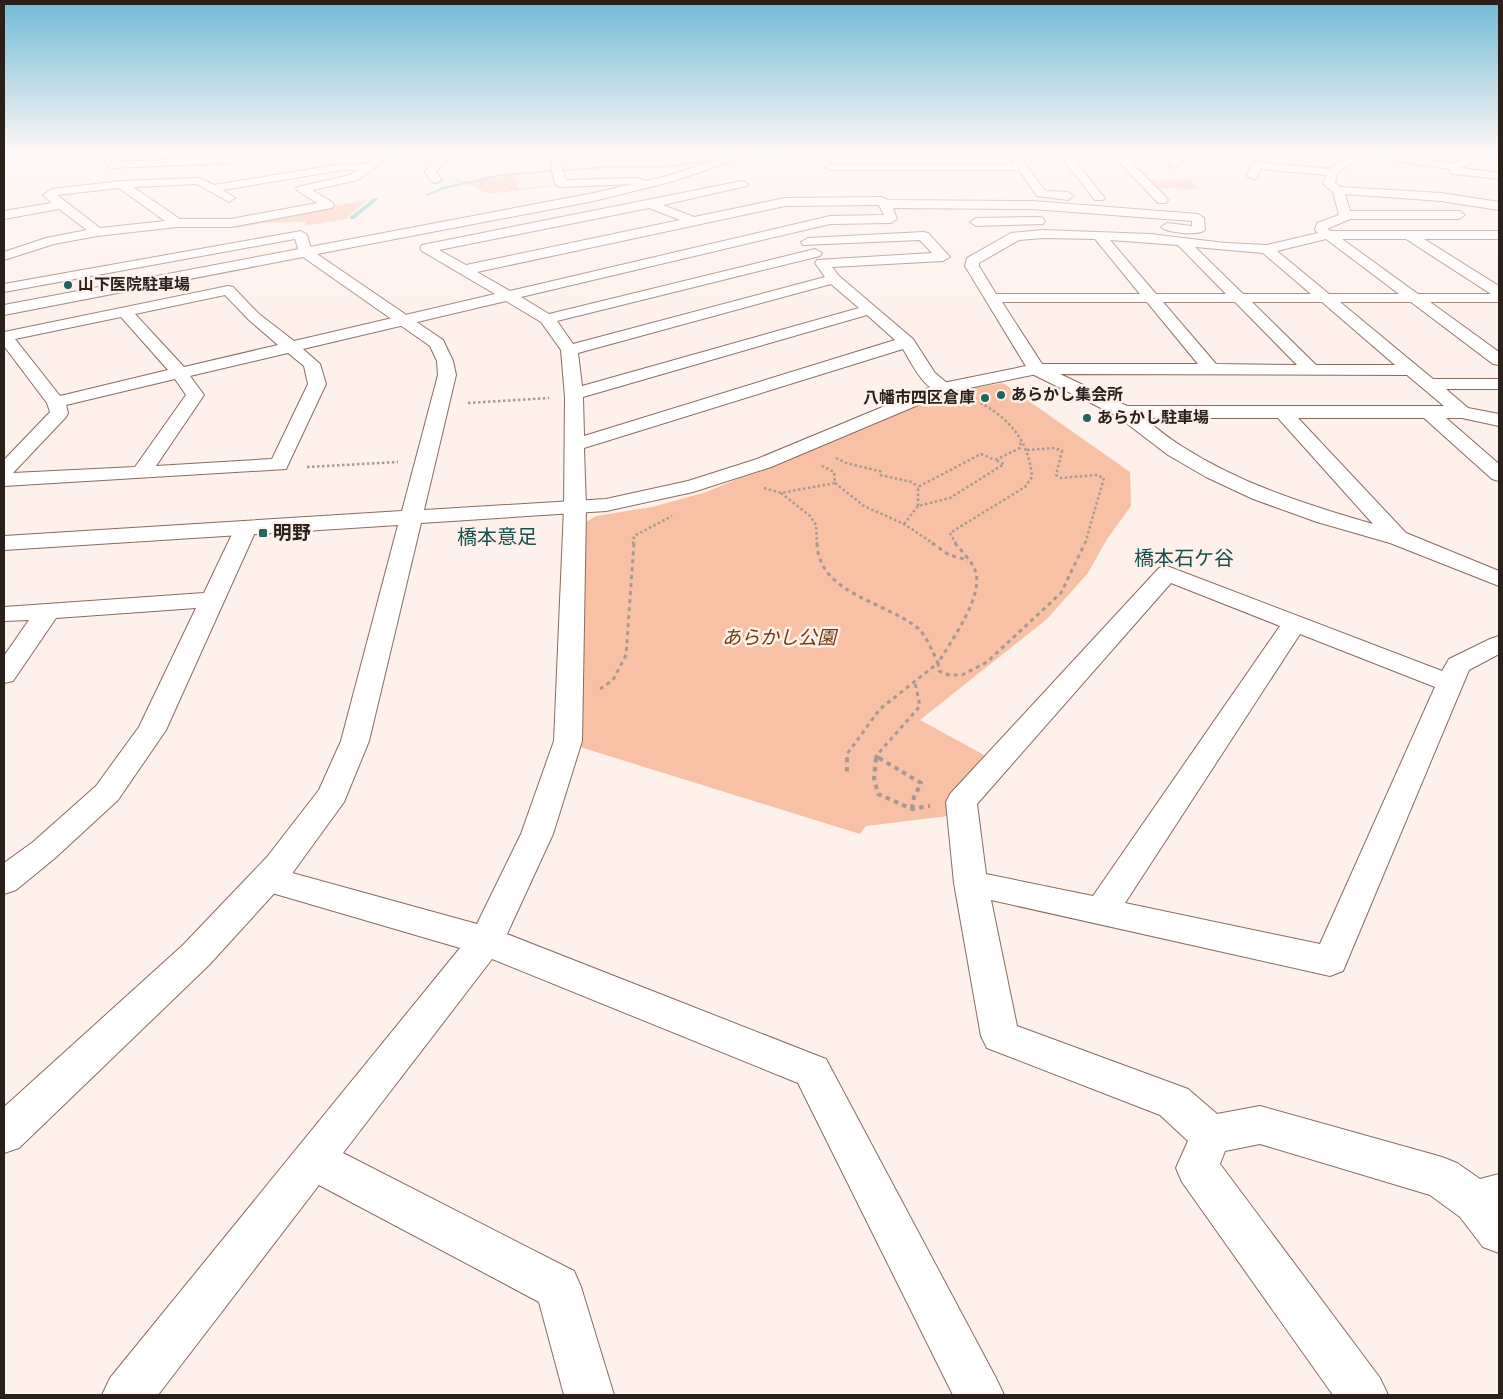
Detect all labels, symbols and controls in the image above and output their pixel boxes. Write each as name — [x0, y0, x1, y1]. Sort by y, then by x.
place label: 山下医院駐車場 — [78, 273, 190, 297]
marker: 山下医院駐車場 — [62, 279, 74, 291]
place label: あらかし集会所 — [1011, 383, 1123, 407]
place label: 八幡市四区倉庫 — [863, 386, 975, 410]
marker: あらかし集会所 — [995, 389, 1007, 401]
marker: 八幡市四区倉庫 — [979, 392, 991, 404]
place label: あらかし駐車場 — [1097, 406, 1209, 430]
marker: あらかし駐車場 — [1081, 412, 1093, 424]
place label: 明野 — [273, 519, 311, 548]
district label: 橋本意足 — [457, 523, 537, 553]
marker: 明野 — [257, 527, 269, 539]
district label: 橋本石ケ谷 — [1134, 544, 1234, 574]
park label: あらかし公園 — [722, 624, 839, 653]

